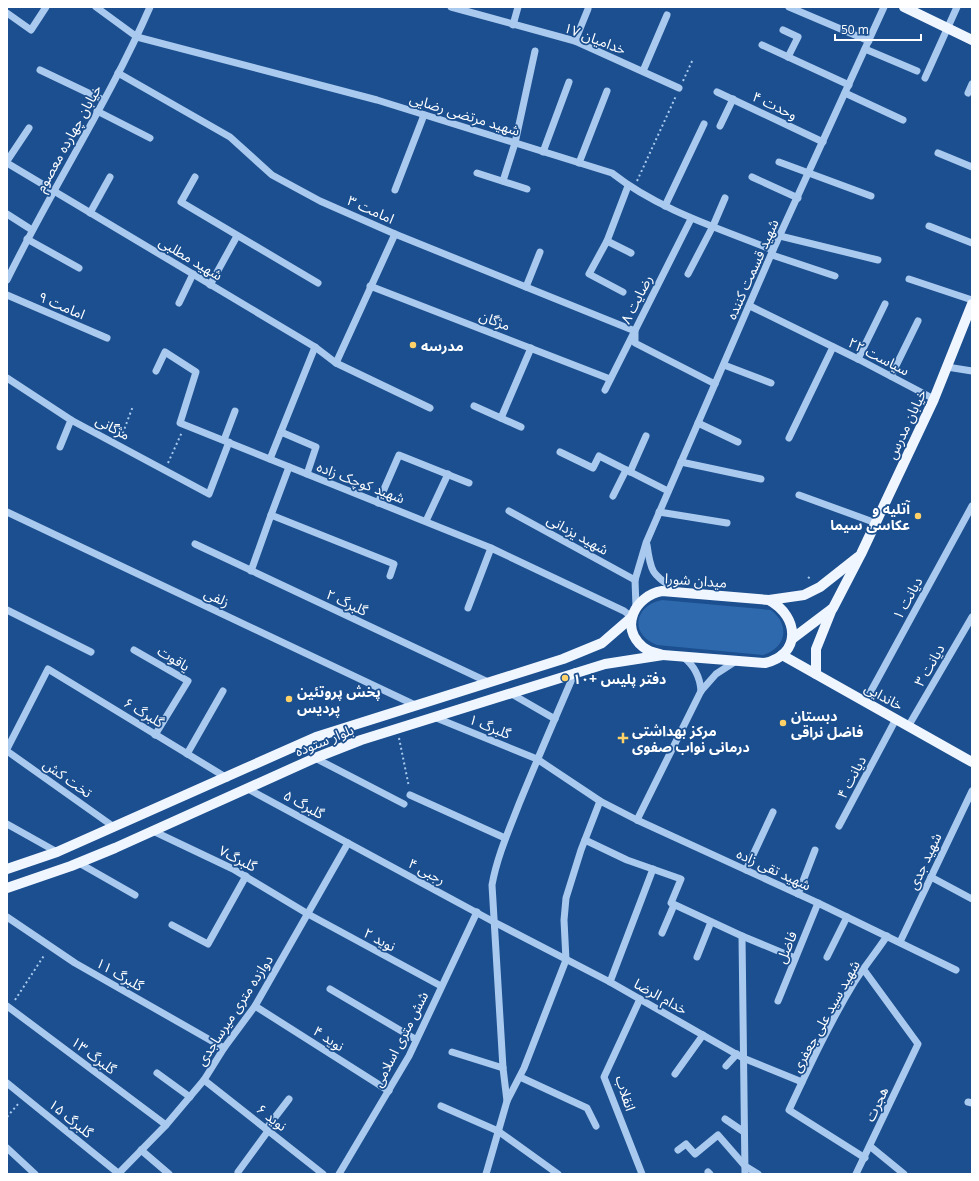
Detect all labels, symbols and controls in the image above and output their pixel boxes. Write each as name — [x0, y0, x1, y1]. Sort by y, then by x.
scale bar — [835, 16, 921, 42]
street label: خدامیان ۱۷ — [561, 17, 629, 59]
text: 50 m — [841, 21, 869, 38]
street label: خیابان چهارده معصوم — [31, 81, 107, 196]
street label: وحدت ۴ — [749, 86, 801, 124]
street label: شهید مرتضی رضایی — [408, 88, 522, 140]
street label: امامت ۳ — [345, 190, 397, 228]
street label: شهید قسمت کننده — [721, 216, 783, 322]
street label: شهید مطلبی — [156, 232, 226, 284]
street label: رضایت ۸ — [616, 271, 656, 327]
street label: امامت ۹ — [36, 287, 88, 323]
street label: مژگان — [477, 305, 513, 335]
street label: سیاست ۲۲ — [845, 333, 913, 380]
place label: مدرسه — [421, 336, 464, 355]
marker: مدرسه — [408, 340, 418, 350]
street label: خیابان مدرس — [882, 386, 930, 462]
street label: مژگانی — [93, 410, 133, 444]
street label: شهید کوچک زاده — [314, 457, 408, 508]
place label: آتلیه و عکاسی سیما — [830, 499, 910, 534]
street label: شهید یزدانی — [544, 509, 612, 559]
marker: آتلیه و عکاسی سیما — [913, 511, 923, 521]
street label: میدان شورا — [664, 568, 728, 592]
street label: دیانت ۱ — [888, 573, 927, 623]
street label: زلفی — [201, 583, 233, 611]
street label: گلبرگ ۲ — [323, 584, 371, 620]
street label: دیانت ۳ — [909, 640, 949, 690]
street label: یاقوت — [154, 641, 194, 675]
place label: دفتر پلیس +۱۰ — [573, 669, 666, 688]
marker: دفتر پلیس +۱۰ — [560, 673, 570, 683]
street label: خاندایی — [861, 678, 907, 714]
place label: پخش پروتئین پردیس — [297, 682, 381, 717]
street label: گلبرگ ۶ — [120, 693, 168, 732]
marker: پخش پروتئین پردیس — [284, 694, 294, 704]
place label: دبستان فاضل نراقی — [791, 706, 863, 741]
street label: گلبرگ ۱ — [466, 709, 514, 743]
marker: دبستان فاضل نراقی — [778, 718, 788, 728]
street label: بلوار ستوده — [292, 720, 356, 760]
place label: مرکز بهداشتی درمانی نواب صفوی — [632, 721, 750, 756]
marker: مرکز بهداشتی درمانی نواب صفوی — [617, 732, 629, 744]
street label: دیانت ۴ — [832, 752, 870, 802]
street label: تخت کش — [40, 754, 96, 802]
street label: گلبرگ ۵ — [280, 785, 328, 823]
street label: شهید جدی — [903, 829, 945, 893]
street label: گلبرگ۷ — [216, 840, 260, 876]
street label: شهید تقی زاده — [734, 844, 814, 895]
street label: رجبی ۴ — [405, 853, 449, 889]
street label: نوید ۲ — [361, 923, 400, 955]
street label: فاضل — [771, 928, 801, 966]
street label: دوازده متری میرساجدی — [191, 951, 277, 1069]
street label: گلبرگ ۱۱ — [93, 953, 147, 995]
street label: شهید سید علی جعفری — [786, 956, 864, 1075]
street label: خدام الرضا — [630, 974, 691, 1020]
street label: شش متری اسلامی — [368, 988, 432, 1090]
street label: نوید ۴ — [310, 1021, 348, 1055]
street label: گلبرگ ۱۳ — [68, 1032, 121, 1078]
street label: انقلاب — [611, 1073, 641, 1113]
street label: هجرت — [860, 1083, 892, 1125]
street label: گلبرگ ۱۵ — [45, 1094, 97, 1142]
street label: نوید ۶ — [253, 1099, 291, 1135]

